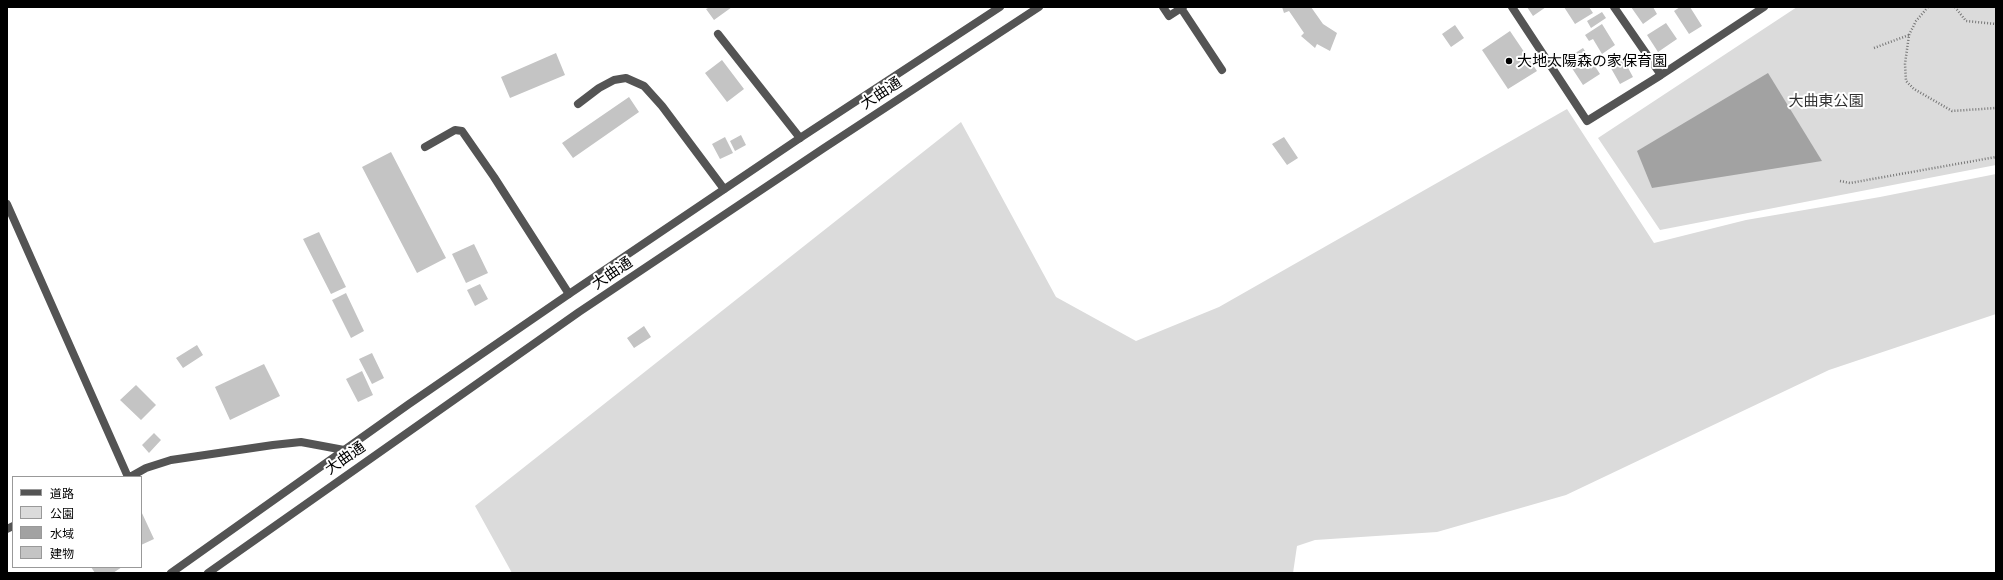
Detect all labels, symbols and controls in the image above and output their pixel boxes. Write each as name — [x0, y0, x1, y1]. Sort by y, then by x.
place label: 大地太陽森の家保育園 — [1517, 52, 1667, 70]
marker: 大地太陽森の家保育園 — [1504, 56, 1514, 66]
street label: 大曲通 — [857, 73, 905, 113]
park label: 大曲東公園 — [1789, 92, 1863, 110]
street label: 大曲通 — [588, 253, 636, 293]
street label: 大曲通 — [321, 438, 369, 478]
legend — [12, 476, 142, 568]
text: 道路 — [50, 486, 74, 500]
text: 公園 — [50, 506, 74, 520]
text: 水域 — [50, 526, 74, 540]
text: 建物 — [50, 546, 74, 560]

